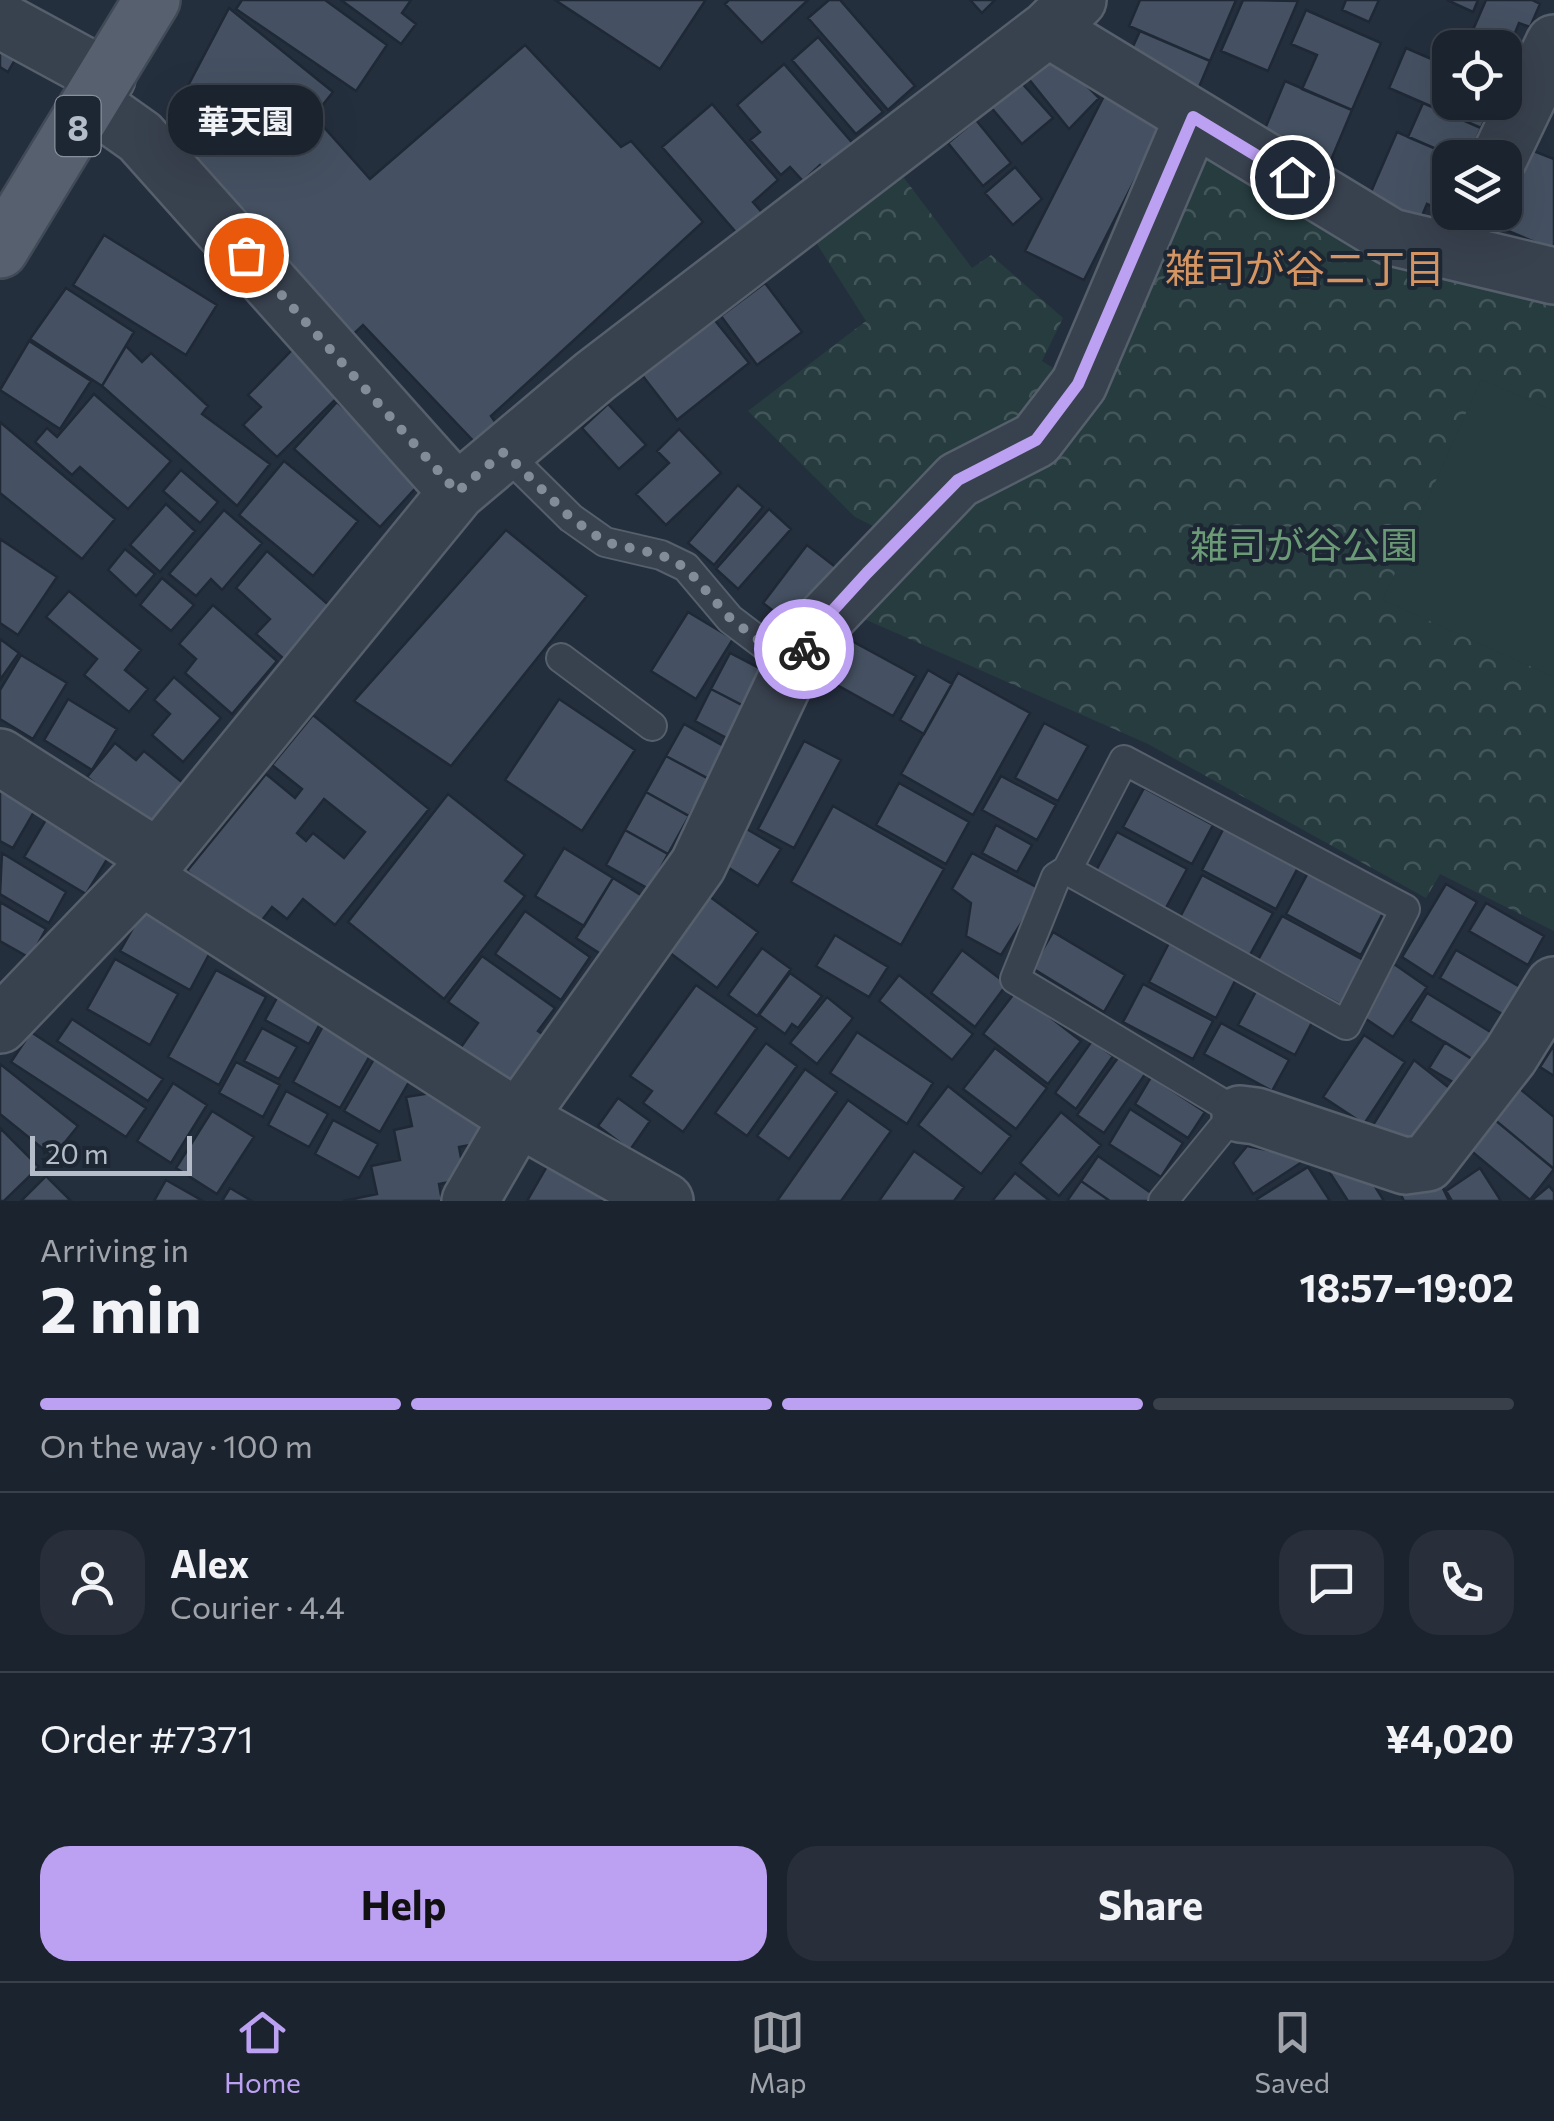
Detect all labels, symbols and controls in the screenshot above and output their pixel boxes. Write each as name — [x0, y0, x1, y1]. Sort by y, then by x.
map controls — [1432, 30, 1522, 230]
button: locate — [1432, 30, 1522, 120]
callout: 華天園 — [168, 85, 324, 155]
road number: 8 — [56, 96, 100, 156]
text: 華天園 — [197, 100, 294, 140]
pin — [1250, 135, 1335, 220]
button: layers — [1432, 140, 1522, 230]
icon: home — [1265, 150, 1320, 205]
pin — [204, 213, 289, 298]
icon: bag — [219, 228, 274, 283]
district label: 雑司が谷二丁目 — [1165, 242, 1445, 291]
park label: 雑司が谷公園 — [1190, 520, 1418, 567]
courier — [754, 599, 854, 699]
icon: bike — [777, 622, 832, 677]
scale bar — [30, 1131, 192, 1176]
text: 20 m — [45, 1136, 109, 1170]
text: Arriving in — [40, 1229, 189, 1269]
text: 18:57–19:02 — [1300, 1263, 1514, 1310]
text: 2 min — [40, 1267, 202, 1346]
text: On the way · 100 m — [40, 1425, 313, 1465]
button: person — [40, 1530, 145, 1635]
button: chat — [1279, 1530, 1384, 1635]
button: phone — [1409, 1530, 1514, 1635]
text: Alex — [170, 1539, 249, 1586]
text: Courier · 4.4 — [170, 1586, 345, 1626]
text: Order #7371 — [40, 1714, 254, 1761]
text: ¥4,020 — [1386, 1714, 1514, 1761]
button: Help — [40, 1846, 767, 1961]
button: Share — [787, 1846, 1514, 1961]
tab: Home — [224, 2005, 301, 2099]
tab: Map — [749, 2005, 807, 2099]
tab: Saved — [1254, 2005, 1330, 2099]

